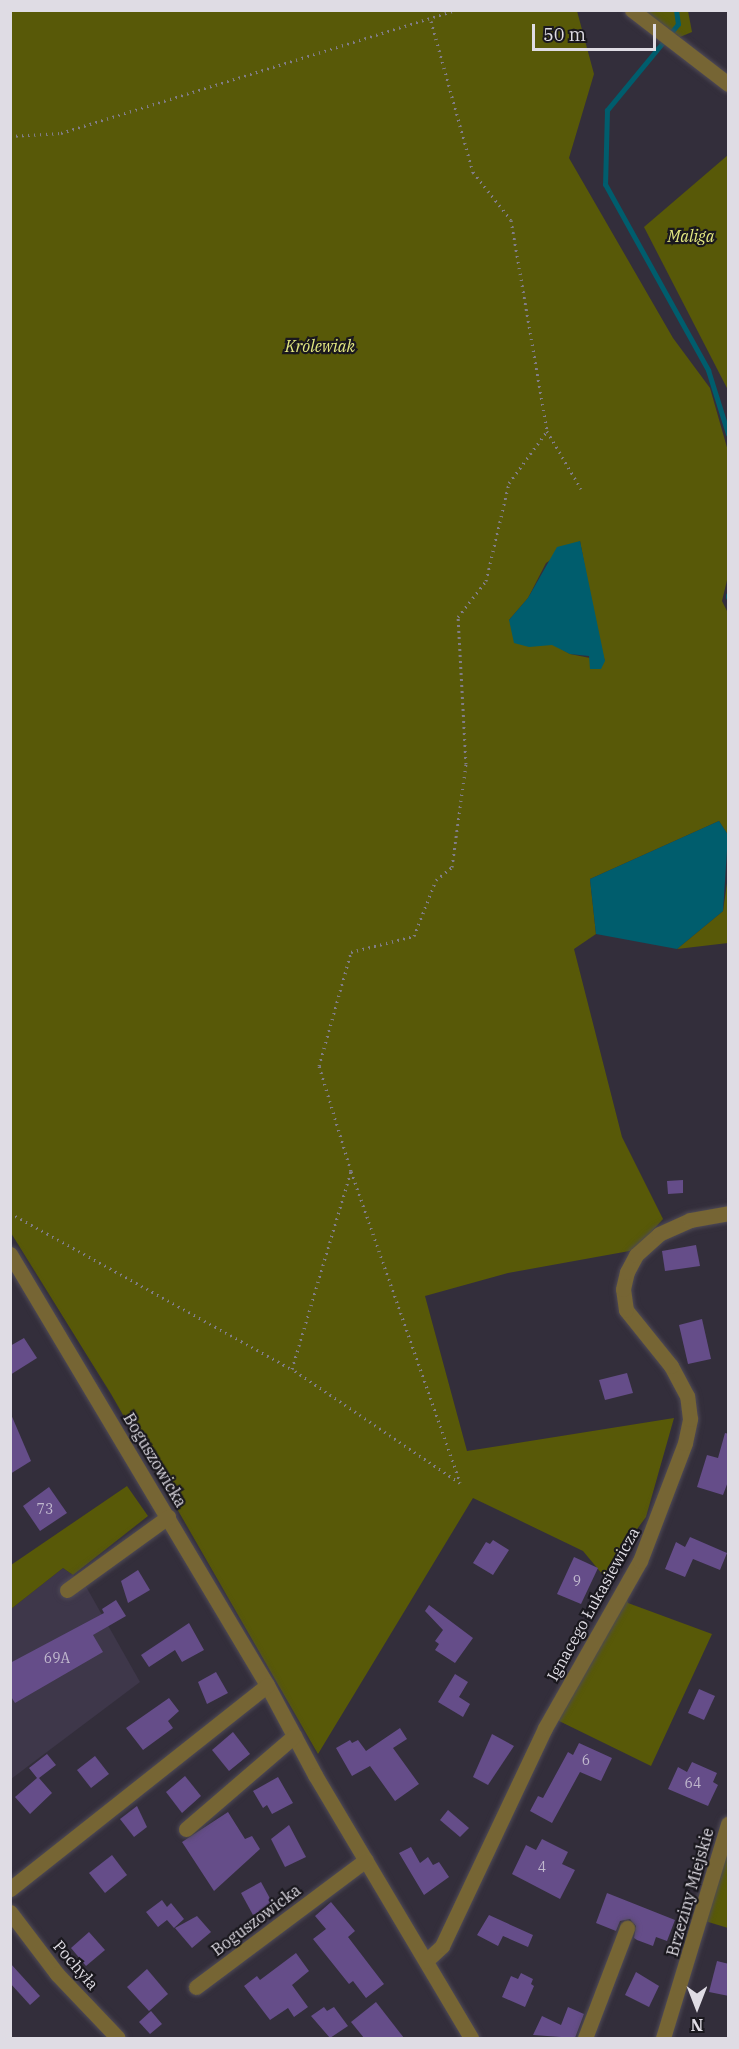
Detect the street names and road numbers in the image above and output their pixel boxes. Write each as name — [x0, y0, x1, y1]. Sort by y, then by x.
street label: Boguszowicka — [119, 1409, 191, 1511]
street label: Ignacego Łukasiewicza — [543, 1524, 643, 1684]
street label: Brzeziny Miejskie — [662, 1825, 718, 1959]
street label: Boguszowicka — [208, 1880, 304, 1960]
street label: Pochyła — [49, 1936, 103, 1994]

